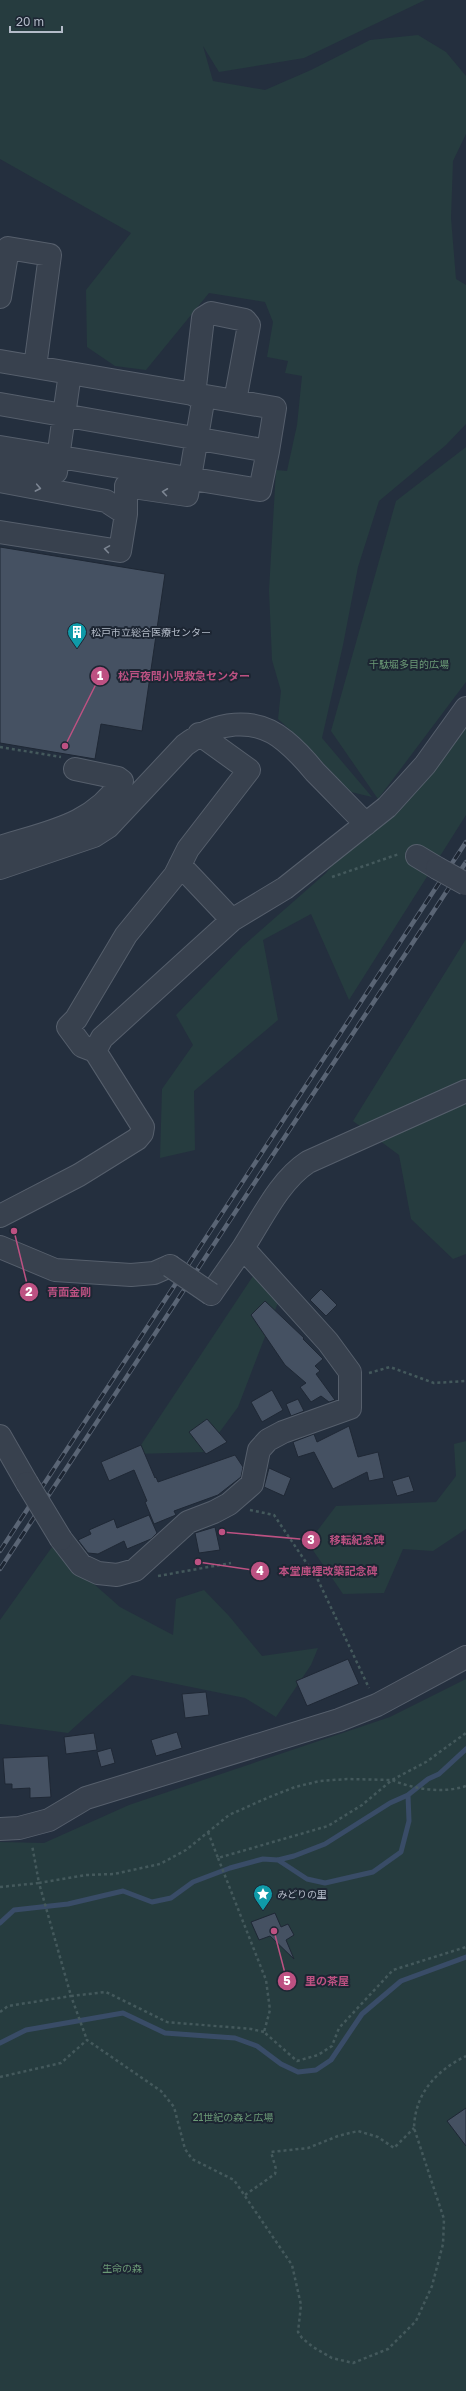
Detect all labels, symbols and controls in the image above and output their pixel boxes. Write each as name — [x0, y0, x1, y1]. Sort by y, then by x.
scale bar — [10, 8, 62, 34]
text: 20 m — [16, 14, 44, 29]
one-way arrow — [35, 484, 41, 492]
one-way arrow — [161, 487, 168, 496]
one-way arrow — [104, 545, 110, 554]
building icon: 松戸市立総合医療センター — [66, 621, 88, 649]
place label: 松戸市立総合医療センター — [91, 626, 211, 638]
park label: 千駄堀多目的広場 — [369, 658, 449, 670]
callout: 松戸夜間小児救急センター — [90, 665, 258, 688]
text: 1 — [97, 668, 103, 683]
text: 松戸夜間小児救急センター — [118, 669, 250, 682]
callout: 青面金剛 — [19, 1280, 99, 1303]
text: 2 — [25, 1284, 33, 1299]
text: 青面金剛 — [47, 1285, 91, 1298]
callout: 移転紀念碑 — [301, 1529, 392, 1552]
text: 3 — [307, 1532, 315, 1547]
text: 移転紀念碑 — [330, 1533, 385, 1546]
callout: 本堂庫裡改築記念碑 — [250, 1559, 385, 1582]
text: 4 — [256, 1563, 264, 1578]
text: 本堂庫裡改築記念碑 — [279, 1564, 378, 1577]
place icon: みどりの里 — [252, 1883, 274, 1911]
place label: みどりの里 — [277, 1888, 327, 1900]
callout: 里の茶屋 — [277, 1969, 357, 1992]
text: 5 — [283, 1973, 291, 1988]
text: 里の茶屋 — [305, 1974, 349, 1987]
park label: 21世紀の森と広場 — [193, 2111, 273, 2123]
park label: 生命の森 — [102, 2262, 142, 2274]

